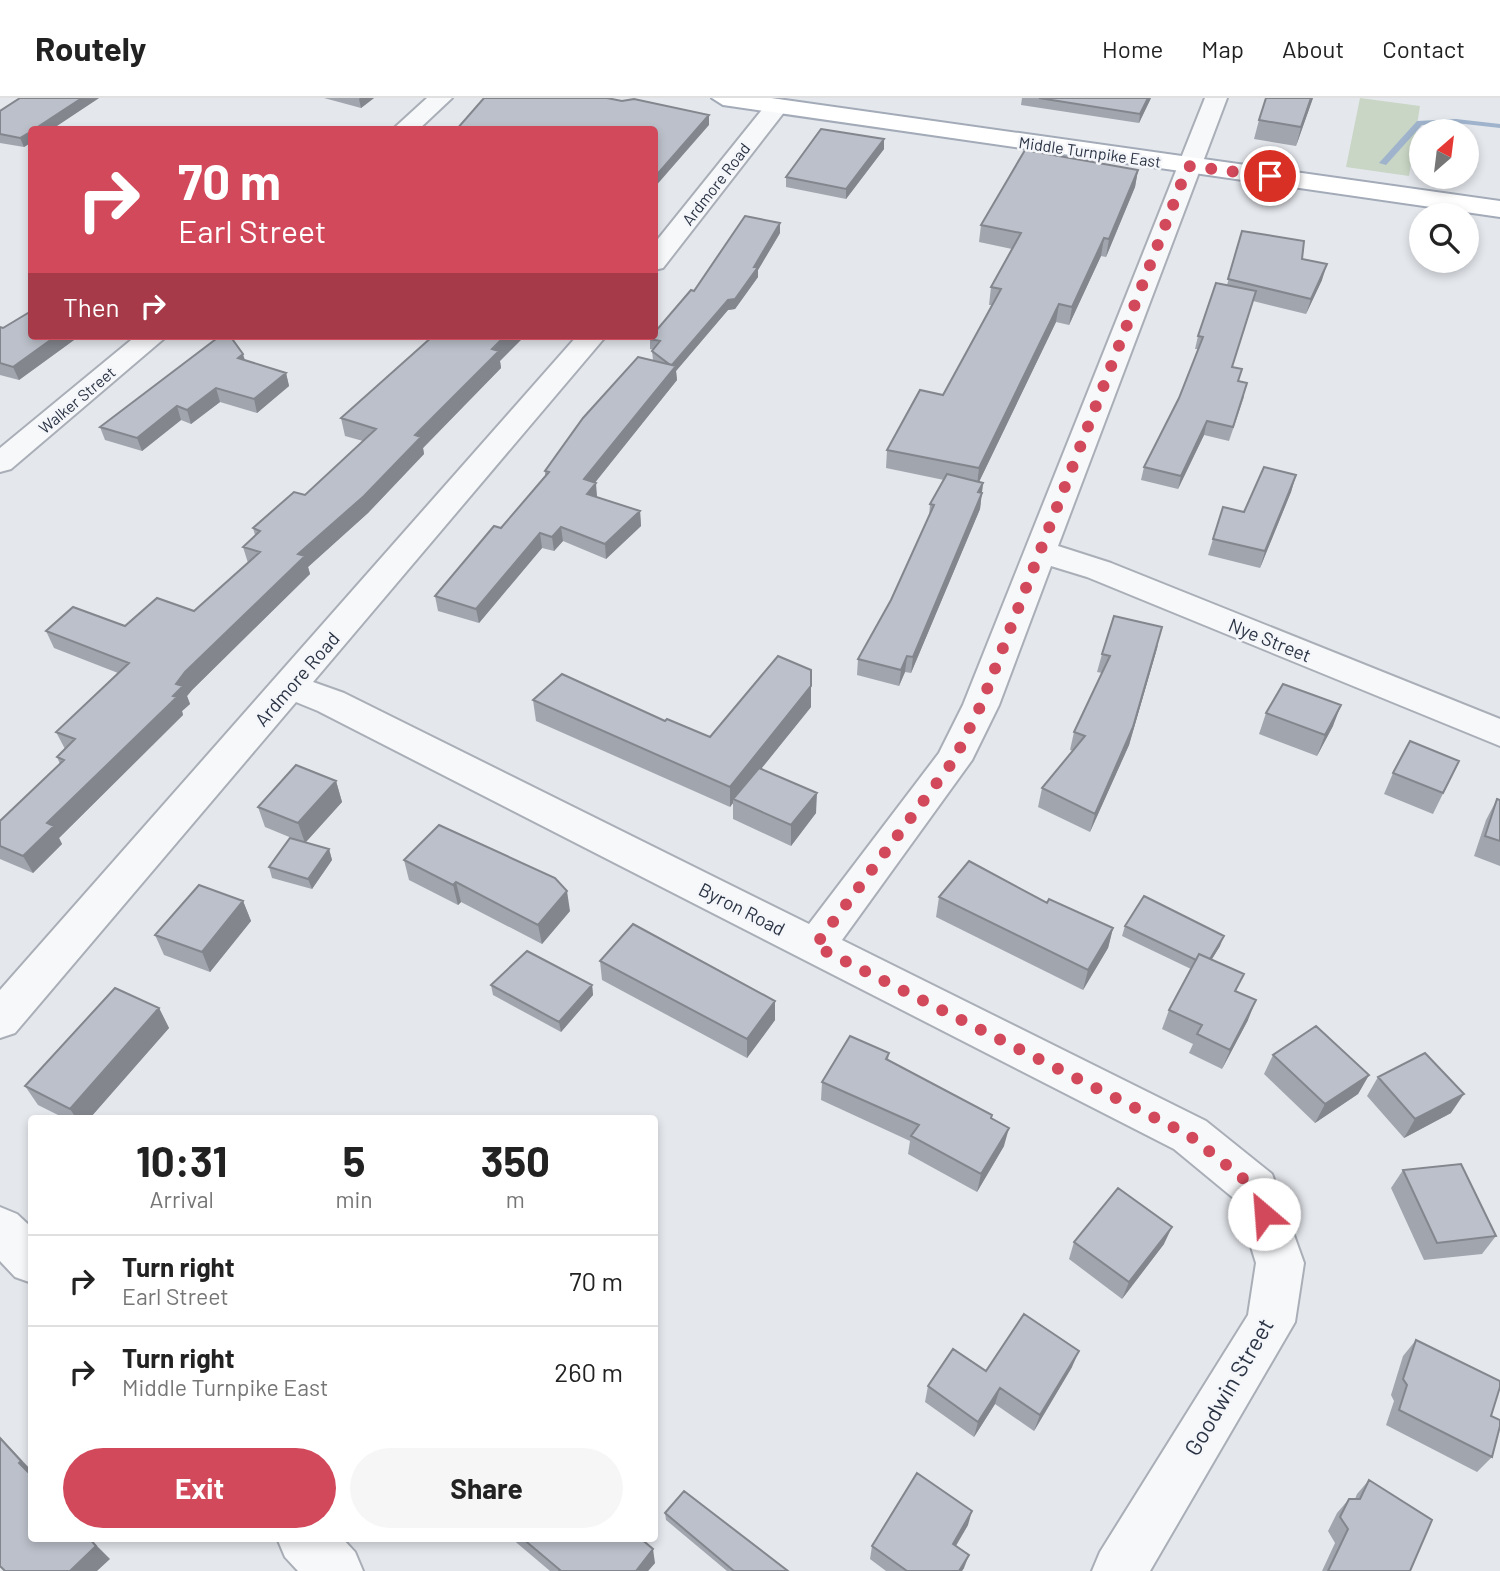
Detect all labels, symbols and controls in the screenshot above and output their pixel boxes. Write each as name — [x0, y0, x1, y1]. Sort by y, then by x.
text: Routely — [35, 28, 146, 68]
text: Home — [1102, 34, 1163, 63]
text: Map — [1201, 34, 1244, 63]
text: About — [1282, 34, 1344, 63]
text: Contact — [1382, 34, 1465, 63]
north arrow — [1409, 119, 1479, 189]
map controls — [1409, 119, 1479, 273]
street label: Middle Turnpike East — [1018, 132, 1162, 171]
street label: Ardmore Road — [678, 139, 754, 229]
pin — [1240, 146, 1300, 206]
text: 70 m — [178, 151, 281, 210]
icon: right — [63, 154, 154, 245]
icon: arrive — [1251, 157, 1289, 195]
button: search — [1409, 203, 1479, 273]
text: Earl Street — [178, 211, 326, 249]
icon: right — [134, 287, 172, 325]
text: Then — [63, 291, 120, 322]
street label: Walker Street — [35, 362, 119, 437]
street label: Nye Street — [1226, 613, 1315, 667]
street label: Ardmore Road — [249, 627, 344, 731]
street label: Byron Road — [695, 877, 789, 940]
text: 10:31 — [136, 1135, 228, 1185]
text: 5 — [343, 1135, 365, 1185]
text: 350 — [481, 1135, 550, 1185]
position arrow — [1227, 1177, 1301, 1251]
text: Arrival — [150, 1185, 214, 1213]
text: min — [335, 1185, 373, 1213]
text: m — [506, 1185, 525, 1213]
text: Turn right — [122, 1251, 235, 1282]
icon: right — [63, 1262, 101, 1300]
text: 70 m — [569, 1265, 623, 1296]
text: Earl Street — [122, 1282, 229, 1310]
street label: Goodwin Street — [1178, 1313, 1279, 1460]
text: Turn right — [122, 1342, 235, 1373]
icon: right — [63, 1353, 101, 1391]
text: 260 m — [554, 1356, 623, 1387]
text: Middle Turnpike East — [122, 1373, 328, 1401]
button: Exit — [63, 1448, 336, 1528]
button: Share — [350, 1448, 623, 1528]

